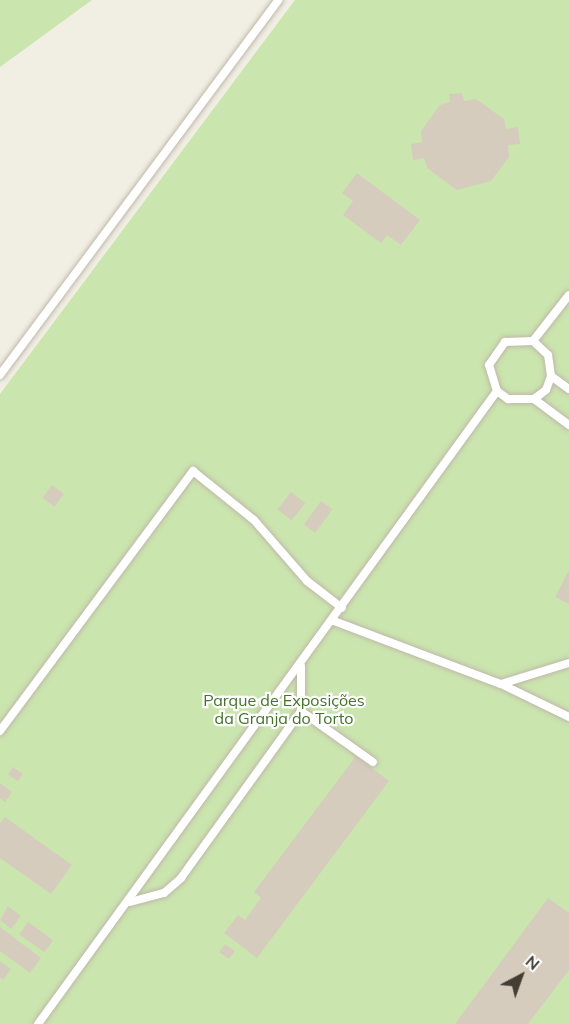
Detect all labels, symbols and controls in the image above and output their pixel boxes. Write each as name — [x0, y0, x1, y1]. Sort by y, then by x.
park label: Parque de Exposições da Granja do Torto — [203, 690, 365, 728]
north arrow — [491, 946, 551, 1006]
text: N — [522, 951, 544, 974]

